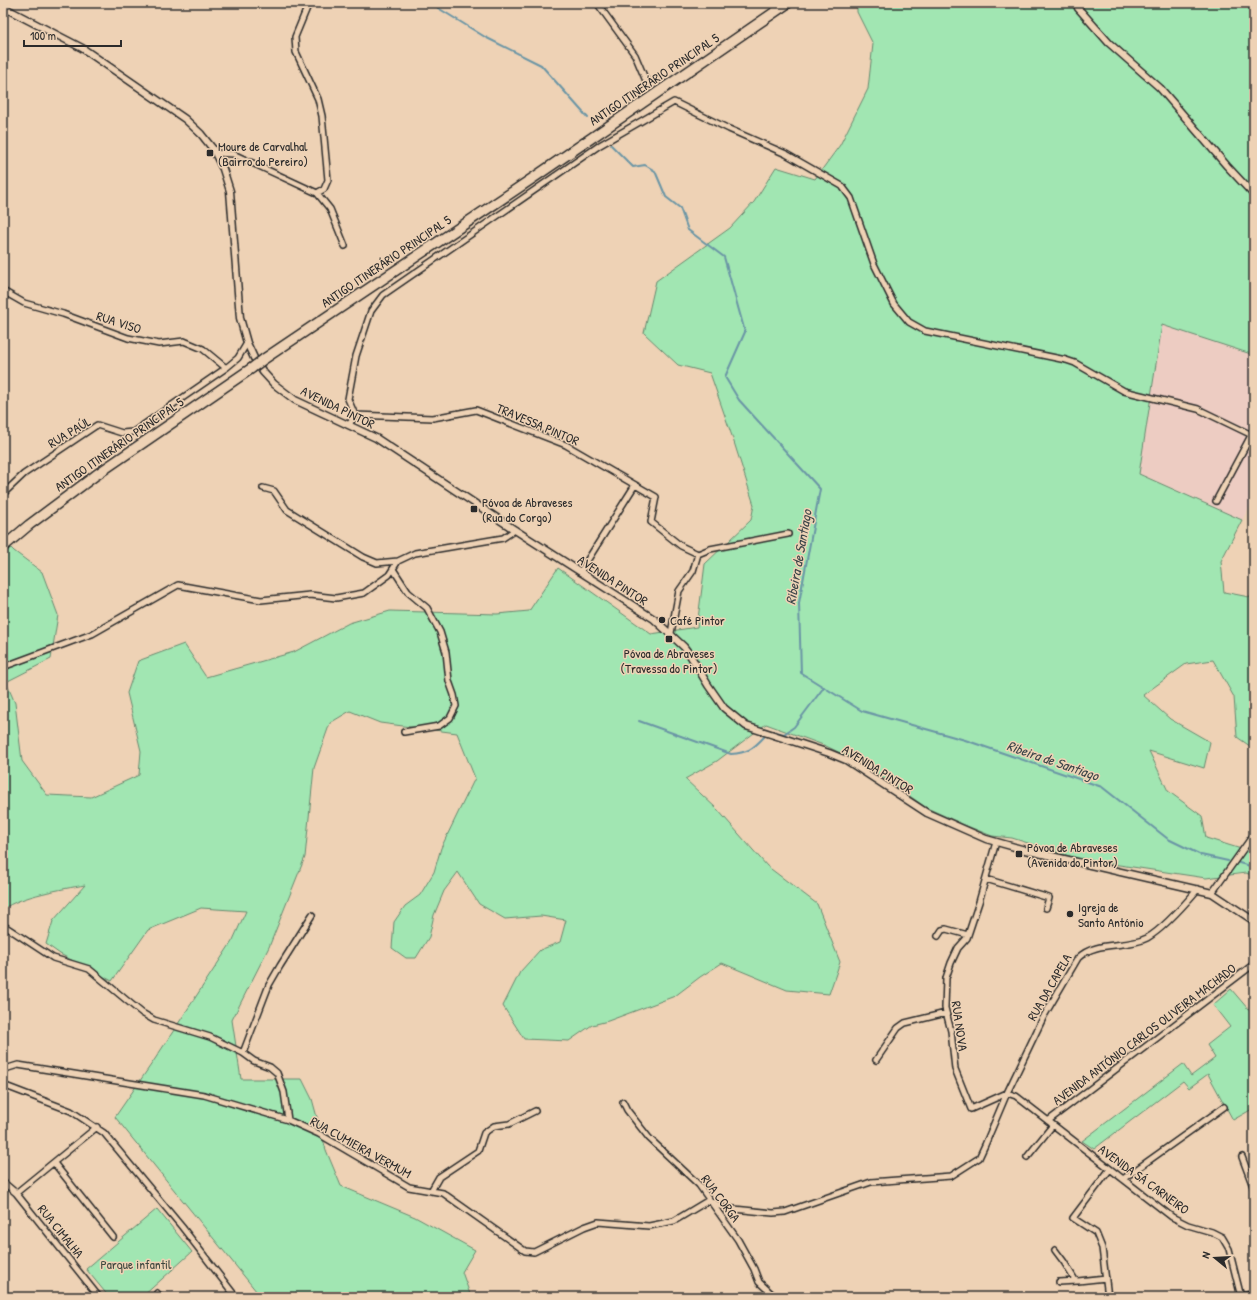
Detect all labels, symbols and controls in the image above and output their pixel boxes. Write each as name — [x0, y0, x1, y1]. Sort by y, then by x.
scale bar — [24, 22, 121, 48]
text: 100 m — [30, 27, 56, 44]
street label: ANTIGO ITINERÁRIO PRINCIPAL 5 — [585, 28, 723, 129]
place label: Moure de Carvalhal (Bairro do Pereiro) — [218, 137, 308, 170]
marker: Moure de Carvalhal (Bairro do Pereiro) — [205, 148, 215, 158]
street label: ANTIGO ITINERÁRIO PRINCIPAL 5 — [317, 210, 455, 311]
street label: RUA VISO — [94, 306, 144, 338]
street label: AVENIDA PINTOR — [298, 381, 378, 433]
street label: ANTIGO ITINERÁRIO PRINCIPAL 5 — [51, 392, 187, 495]
street label: TRAVESSA PINTOR — [494, 399, 582, 450]
street label: RUA PAÚL — [44, 412, 94, 452]
place label: Póvoa de Abraveses (Rua do Corgo) — [482, 493, 573, 526]
marker: Póvoa de Abraveses (Rua do Corgo) — [469, 504, 479, 514]
water label: Ribeira de Santiago — [780, 507, 817, 606]
street label: AVENIDA PINTOR — [574, 551, 652, 609]
place label: Café Pintor — [670, 611, 725, 629]
marker: Café Pintor — [657, 615, 667, 625]
marker: Póvoa de Abraveses (Travessa do Pintor) — [664, 634, 674, 644]
place label: Póvoa de Abraveses (Travessa do Pintor) — [621, 644, 717, 677]
water label: Ribeira de Santiago — [1004, 735, 1103, 786]
street label: AVENIDA PINTOR — [839, 740, 917, 798]
place label: Póvoa de Abraveses (Avenida do Pintor) — [1027, 838, 1118, 871]
marker: Póvoa de Abraveses (Avenida do Pintor) — [1014, 849, 1024, 859]
place label: Igreja de Santo António — [1078, 898, 1144, 931]
marker: Igreja de Santo António — [1065, 909, 1075, 919]
street label: RUA DA CAPELA — [1023, 950, 1076, 1024]
street label: AVENIDA ANTÓNIO CARLOS OLIVEIRA MACHADO — [1049, 959, 1239, 1109]
street label: RUA NOVA — [948, 1000, 972, 1053]
street label: RUA CUMIEIRA VERMUM — [307, 1112, 415, 1182]
street label: AVENIDA SÁ CARNEIRO — [1095, 1140, 1193, 1218]
street label: RUA CORGA — [697, 1171, 745, 1226]
street label: RUA CIMALHA — [34, 1200, 89, 1262]
north arrow — [1195, 1238, 1235, 1278]
text: N — [1198, 1250, 1213, 1260]
park label: Parque infantil — [100, 1255, 172, 1273]

